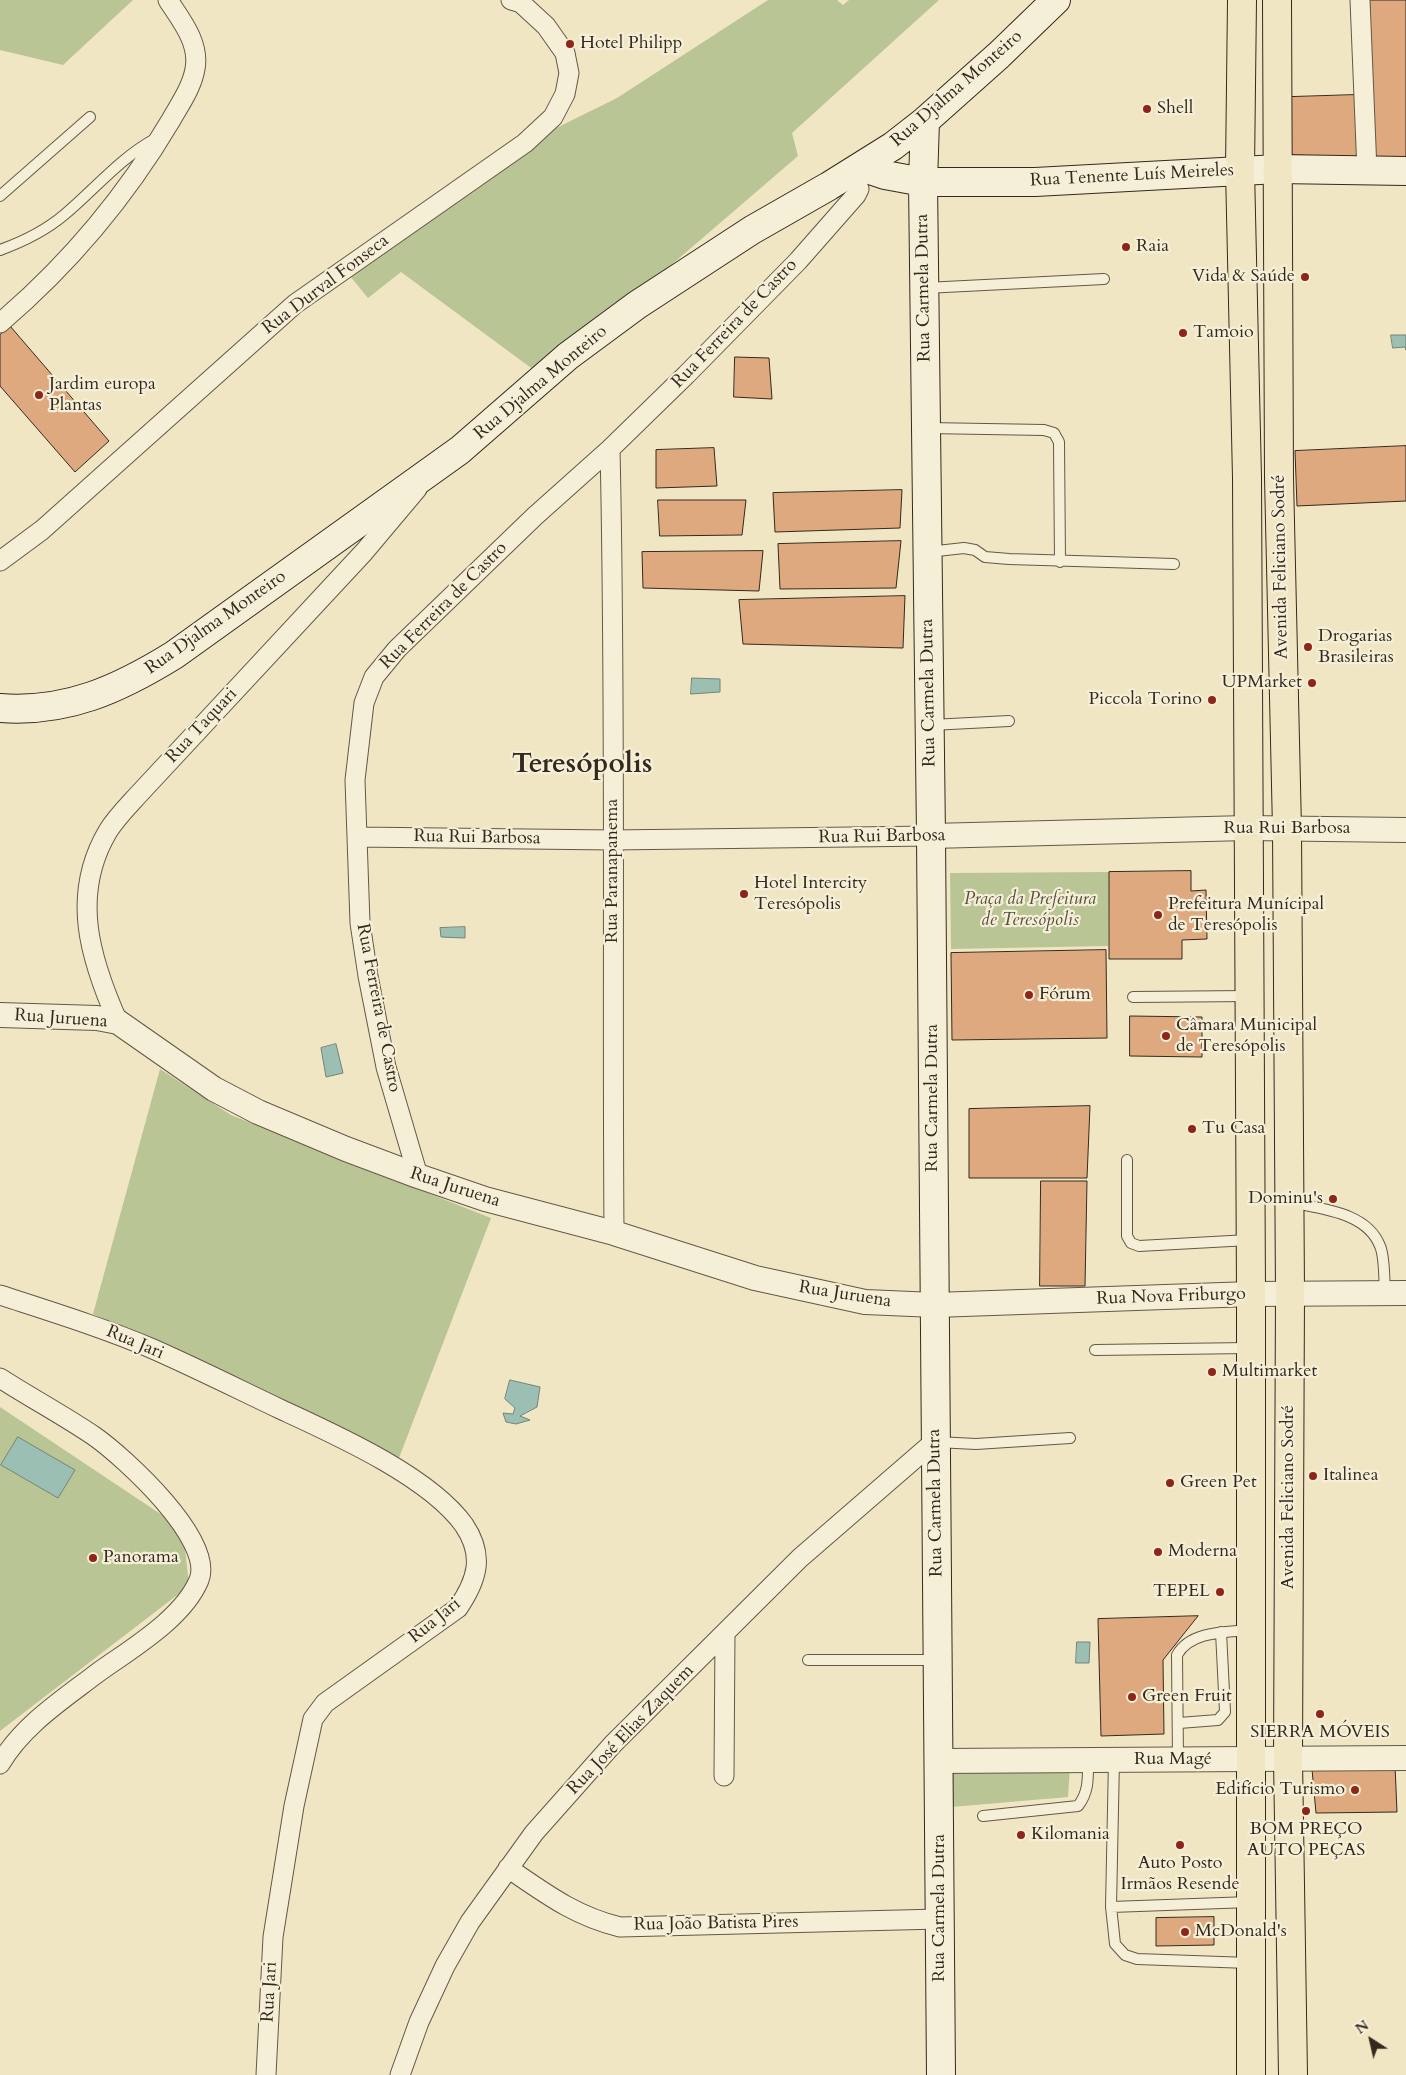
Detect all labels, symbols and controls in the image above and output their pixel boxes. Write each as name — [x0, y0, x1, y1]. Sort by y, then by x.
street label: Rua Djalma Monteiro — [887, 26, 1027, 152]
place label: Hotel Philipp — [580, 33, 682, 55]
marker: Hotel Philipp — [564, 38, 576, 50]
place label: Shell — [1157, 98, 1193, 120]
marker: Shell — [1141, 103, 1153, 115]
street label: Rua Tenente Luís Meireles — [1030, 160, 1234, 192]
street label: Rua Carmela Dutra — [912, 214, 936, 362]
street label: Rua Durval Fonseca — [259, 230, 393, 340]
place label: Raia — [1136, 236, 1169, 258]
marker: Raia — [1120, 241, 1132, 253]
street label: Rua Ferreira de Castro — [668, 255, 802, 393]
place label: Vida & Saúde — [1192, 266, 1295, 288]
marker: Vida & Saúde — [1299, 271, 1311, 283]
street label: Rua Djalma Monteiro — [470, 321, 612, 445]
place label: Tamoio — [1193, 322, 1254, 344]
marker: Tamoio — [1177, 327, 1189, 339]
place label: Jardim europa Plantas — [49, 374, 156, 416]
marker: Jardim europa Plantas — [33, 389, 45, 401]
street label: Avenida Feliciano Sodré — [1269, 475, 1293, 659]
street label: Rua Ferreira de Castro — [376, 538, 512, 674]
street label: Rua Djalma Monteiro — [141, 566, 291, 680]
street label: Rua Carmela Dutra — [917, 619, 941, 767]
place label: Drogarias Brasileiras — [1318, 626, 1394, 669]
marker: Drogarias Brasileiras — [1302, 641, 1314, 653]
place label: UPMarket — [1222, 672, 1302, 694]
marker: UPMarket — [1306, 677, 1318, 689]
street label: Rua Taquari — [162, 684, 242, 768]
place label: Piccola Torino — [1088, 689, 1202, 711]
marker: Piccola Torino — [1206, 694, 1218, 706]
district label: Teresópolis — [512, 749, 652, 783]
street label: Rua Paranapanema — [602, 799, 624, 943]
street label: Rua Rui Barbosa — [1224, 818, 1350, 840]
street label: Rua Rui Barbosa — [818, 825, 946, 849]
street label: Rua Rui Barbosa — [413, 826, 541, 850]
place label: Hotel Intercity Teresópolis — [754, 873, 867, 916]
marker: Hotel Intercity Teresópolis — [738, 888, 750, 900]
park label: Praça da Prefeitura de Teresópolis — [964, 889, 1096, 932]
place label: Prefeitura Munícipal de Teresópolis — [1168, 894, 1324, 936]
marker: Prefeitura Munícipal de Teresópolis — [1152, 909, 1164, 921]
street label: Rua Ferreira de Castro — [351, 922, 405, 1094]
place label: Fórum — [1039, 984, 1091, 1006]
marker: Fórum — [1023, 989, 1035, 1001]
street label: Rua Juruena — [14, 1005, 108, 1033]
place label: Câmara Municipal de Teresópolis — [1176, 1015, 1317, 1058]
street label: Rua Carmela Dutra — [922, 1024, 944, 1172]
marker: Câmara Municipal de Teresópolis — [1160, 1030, 1172, 1042]
place label: Tu Casa — [1202, 1118, 1265, 1140]
marker: Tu Casa — [1186, 1123, 1198, 1135]
street label: Rua Juruena — [407, 1163, 503, 1213]
place label: Dominu's — [1248, 1188, 1323, 1210]
marker: Dominu's — [1327, 1193, 1339, 1205]
street label: Rua Juruena — [797, 1277, 893, 1313]
street label: Rua Nova Friburgo — [1096, 1284, 1246, 1310]
street label: Rua Jari — [103, 1321, 167, 1365]
place label: Multimarket — [1222, 1361, 1317, 1383]
marker: Multimarket — [1206, 1366, 1218, 1378]
street label: Avenida Feliciano Sodré — [1278, 1405, 1300, 1589]
street label: Rua Carmela Dutra — [924, 1429, 948, 1577]
place label: Italinea — [1323, 1465, 1378, 1487]
marker: Italinea — [1307, 1470, 1319, 1482]
place label: Green Pet — [1180, 1472, 1257, 1494]
marker: Green Pet — [1164, 1477, 1176, 1489]
place label: Moderna — [1168, 1541, 1237, 1563]
marker: Moderna — [1152, 1546, 1164, 1558]
place label: Panorama — [103, 1547, 179, 1569]
marker: Panorama — [87, 1552, 99, 1564]
place label: TEPEL — [1153, 1581, 1210, 1603]
marker: TEPEL — [1214, 1586, 1226, 1598]
street label: Rua Jari — [405, 1594, 465, 1648]
street label: Rua José Elias Zaquem — [563, 1660, 699, 1800]
place label: Green Fruit — [1142, 1686, 1232, 1708]
marker: Green Fruit — [1126, 1691, 1138, 1703]
marker: SIERRA MÓVEIS — [1314, 1708, 1326, 1720]
place label: SIERRA MÓVEIS — [1250, 1722, 1390, 1744]
street label: Rua Magé — [1134, 1749, 1212, 1771]
place label: Edifício Turismo — [1215, 1779, 1345, 1801]
marker: Edifício Turismo — [1349, 1784, 1361, 1796]
marker: BOM PREÇO AUTO PEÇAS — [1300, 1805, 1312, 1817]
place label: BOM PREÇO AUTO PEÇAS — [1247, 1819, 1365, 1862]
place label: Kilomania — [1031, 1824, 1110, 1846]
marker: Kilomania — [1015, 1829, 1027, 1841]
street label: Rua Carmela Dutra — [929, 1834, 951, 1982]
marker: Auto Posto Irmãos Resende — [1174, 1839, 1186, 1851]
place label: Auto Posto Irmãos Resende — [1120, 1853, 1240, 1896]
street label: Rua João Batista Pires — [633, 1912, 799, 1936]
place label: McDonald's — [1195, 1921, 1287, 1943]
marker: McDonald's — [1179, 1926, 1191, 1938]
street label: Rua Jari — [258, 1961, 282, 2023]
north arrow — [1346, 2015, 1396, 2065]
text: N — [1352, 2016, 1373, 2039]

